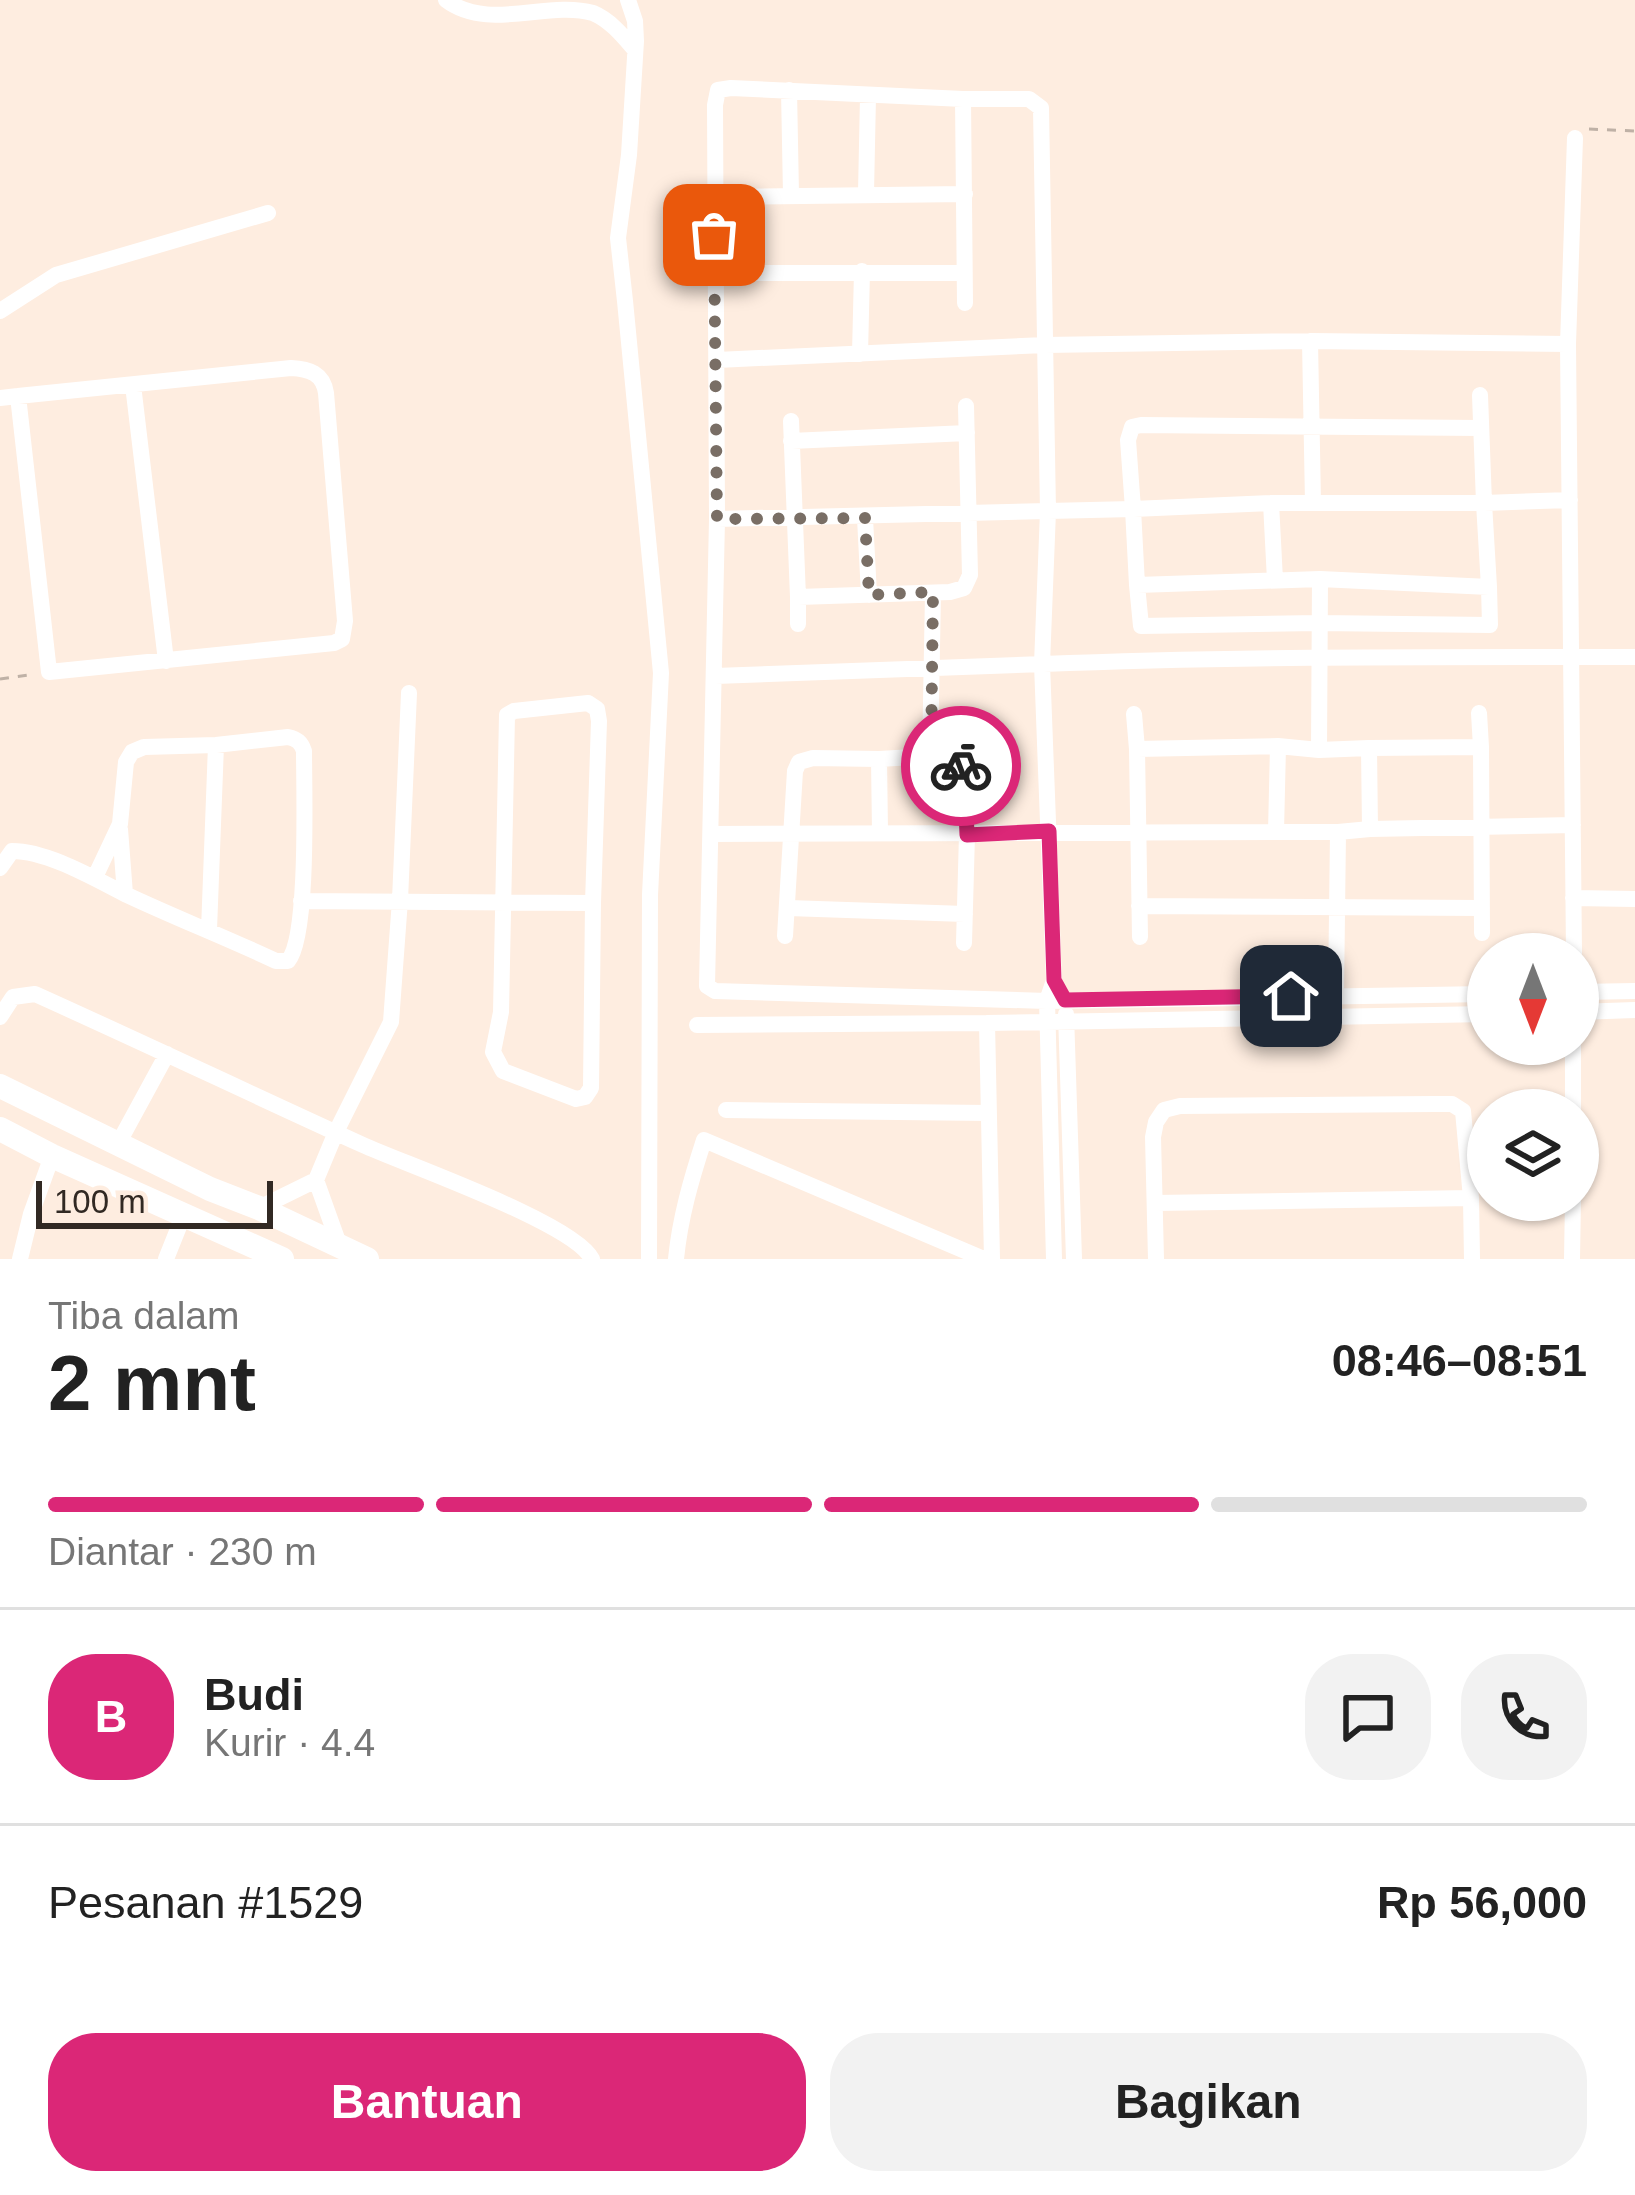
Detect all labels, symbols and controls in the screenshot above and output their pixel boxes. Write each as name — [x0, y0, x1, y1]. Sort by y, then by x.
pin — [663, 184, 765, 286]
icon: bag — [681, 202, 747, 268]
courier — [901, 706, 1021, 826]
icon: bike — [928, 733, 994, 799]
north arrow — [1467, 933, 1599, 1065]
map controls — [1467, 933, 1599, 1221]
pin — [1240, 945, 1342, 1047]
icon: home — [1258, 963, 1324, 1029]
button: layers — [1467, 1089, 1599, 1221]
scale bar — [36, 1175, 273, 1228]
text: 100 m — [54, 1183, 146, 1220]
text: Tiba dalam — [48, 1294, 239, 1337]
text: 08:46–08:51 — [1332, 1335, 1587, 1386]
text: 2 mnt — [48, 1339, 256, 1427]
text: Diantar · 230 m — [48, 1530, 317, 1573]
button: chat — [1305, 1654, 1431, 1780]
button: phone — [1461, 1654, 1587, 1780]
text: Budi — [204, 1669, 304, 1720]
text: B — [95, 1691, 127, 1742]
text: Kurir · 4.4 — [204, 1721, 375, 1764]
text: Pesanan #1529 — [48, 1877, 363, 1928]
text: Rp 56,000 — [1377, 1877, 1587, 1928]
button: Bantuan — [48, 2033, 806, 2171]
button: Bagikan — [830, 2033, 1587, 2171]

